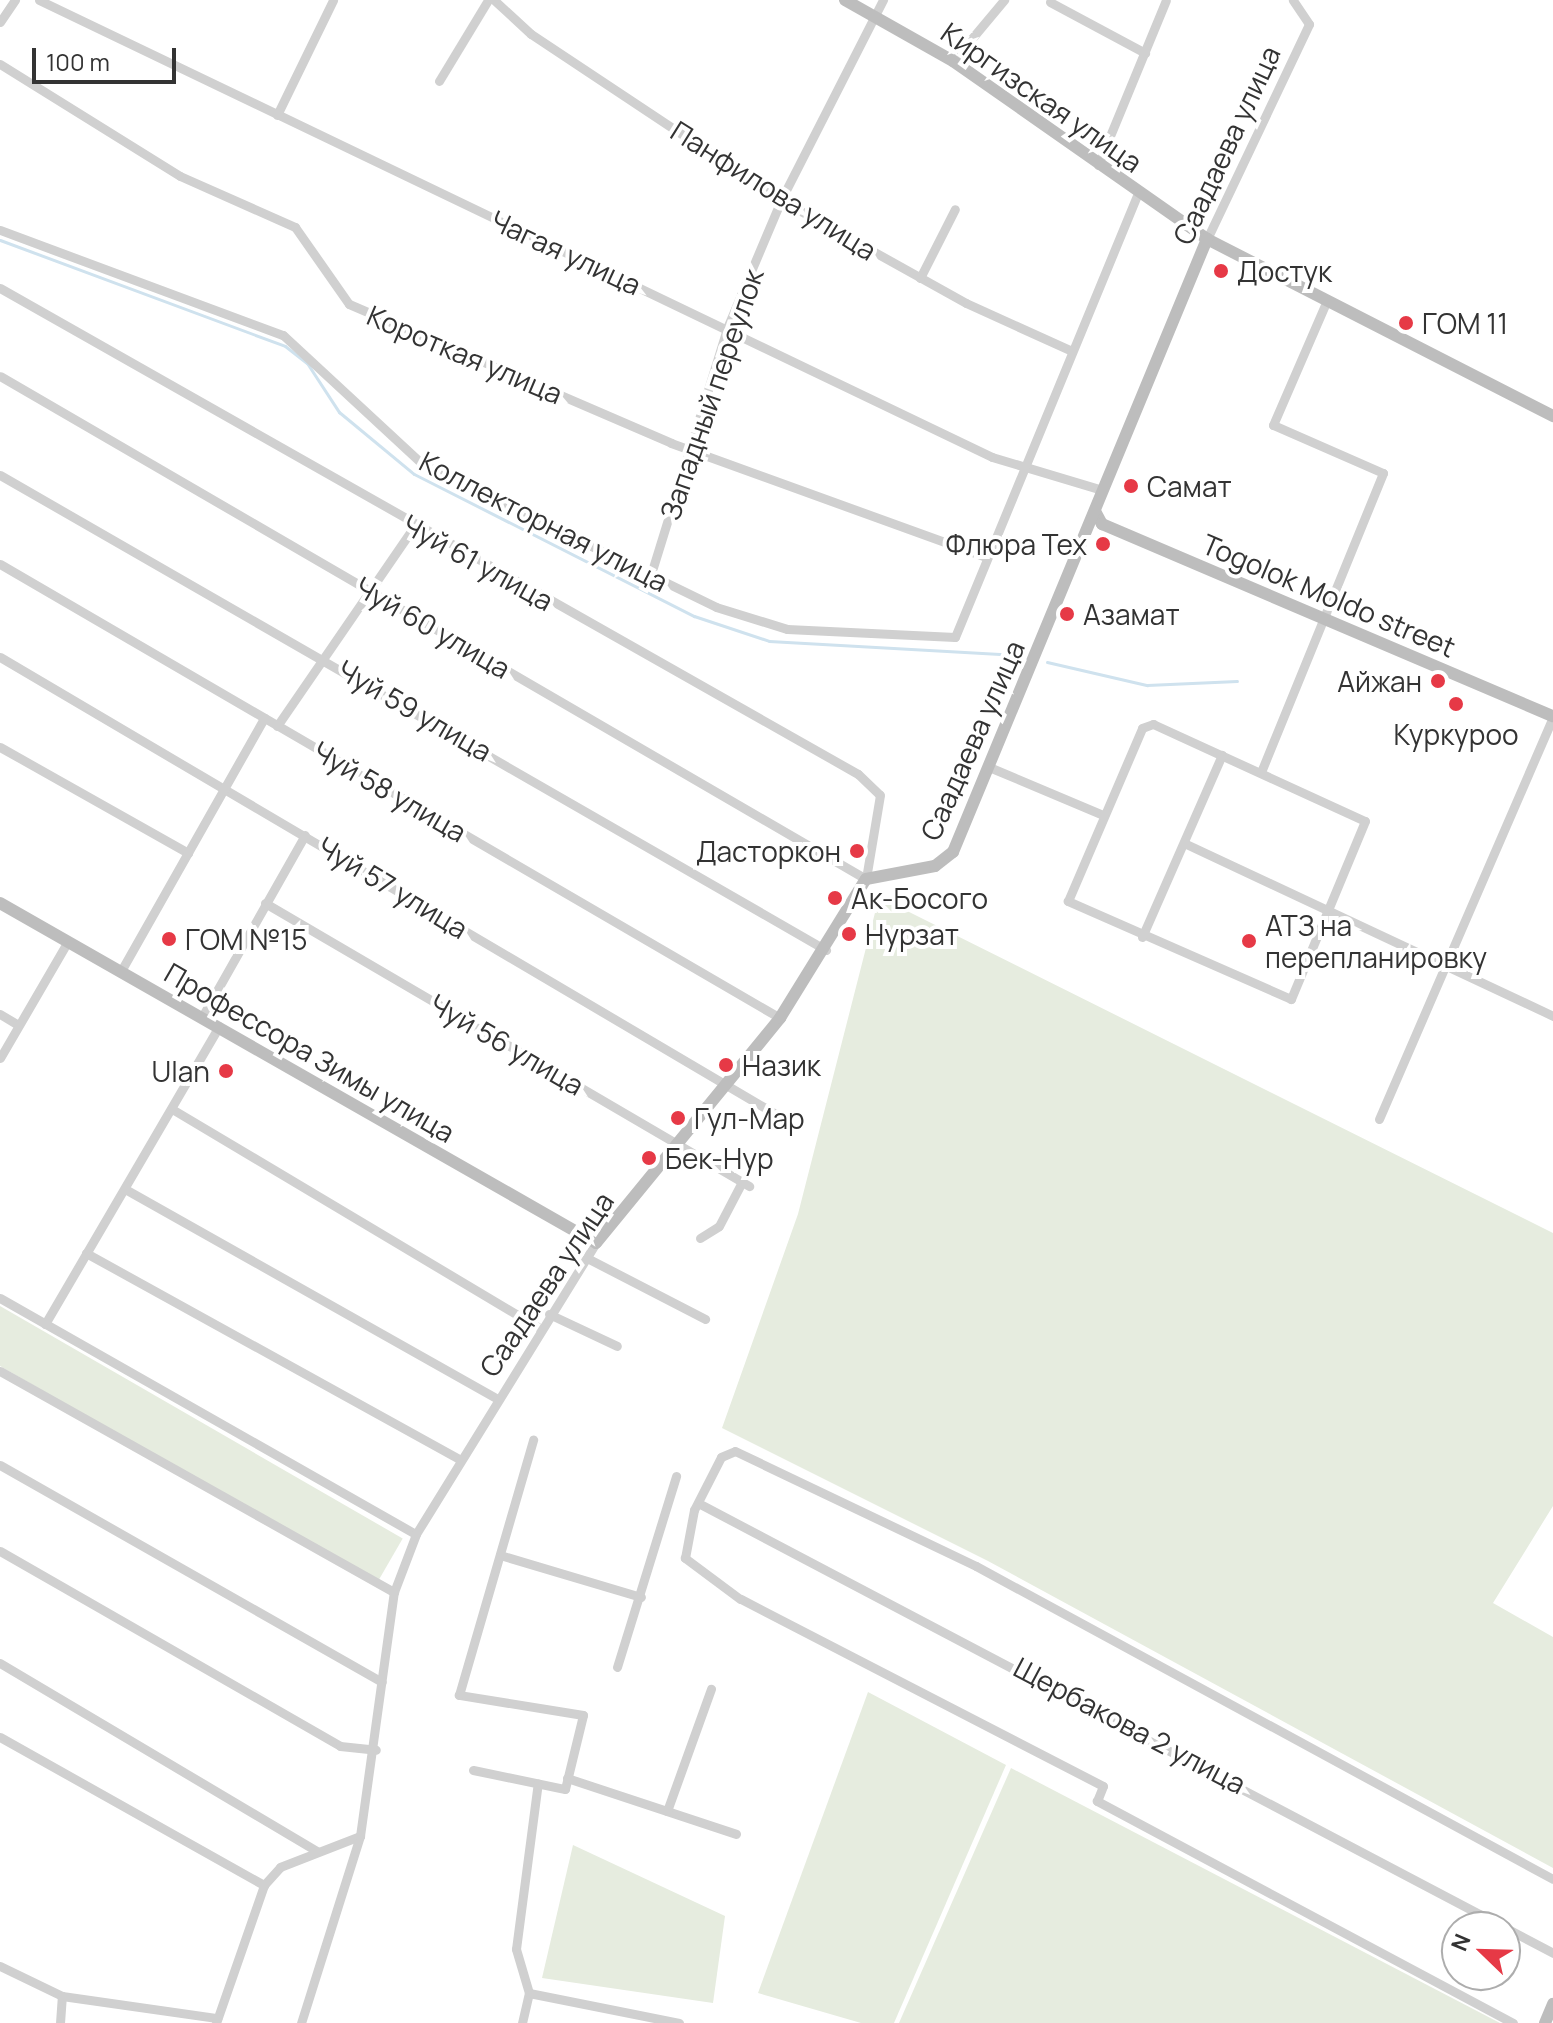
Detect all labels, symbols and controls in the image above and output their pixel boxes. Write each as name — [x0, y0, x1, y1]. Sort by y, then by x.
street label: Киргизская улица — [935, 15, 1149, 179]
scale bar — [36, 32, 180, 82]
street label: Саадаева улица — [1165, 40, 1287, 250]
text: 100 m — [46, 45, 110, 78]
street label: Панфилова улица — [665, 113, 883, 267]
street label: Чагая улица — [486, 203, 646, 301]
place label: Достук — [1237, 254, 1332, 288]
marker: Достук — [1212, 262, 1230, 280]
street label: Западный переулок — [652, 264, 770, 524]
street label: Короткая улица — [362, 298, 568, 410]
place label: ГОМ 11 — [1422, 306, 1508, 340]
marker: ГОМ 11 — [1397, 314, 1415, 332]
street label: Коллекторная улица — [414, 444, 674, 598]
place label: Самат — [1147, 469, 1232, 503]
marker: Самат — [1122, 477, 1140, 495]
street label: Чуй 61 улица — [397, 507, 559, 617]
street label: Togolok Moldo street — [1197, 526, 1461, 664]
place label: Флюра Тех — [946, 527, 1087, 561]
marker: Флюра Тех — [1094, 535, 1112, 553]
street label: Чуй 60 улица — [349, 569, 517, 685]
place label: Азамат — [1083, 597, 1180, 631]
marker: Азамат — [1058, 605, 1076, 623]
street label: Саадаева улица — [913, 635, 1031, 845]
street label: Чуй 59 улица — [332, 652, 498, 768]
place label: Айжан — [1337, 664, 1422, 698]
marker: Айжан — [1429, 672, 1447, 690]
marker: Куркуроо — [1447, 695, 1465, 713]
place label: Куркуроо — [1393, 717, 1519, 751]
street label: Чуй 58 улица — [307, 734, 473, 848]
street label: Чуй 57 улица — [312, 829, 474, 945]
place label: Дасторкон — [696, 834, 841, 868]
marker: Дасторкон — [848, 842, 866, 860]
place label: Ак-Босого — [851, 881, 988, 915]
marker: Ак-Босого — [826, 889, 844, 907]
place label: АТЗ на перепланировку — [1265, 908, 1487, 974]
place label: Нурзат — [865, 917, 959, 951]
place label: ГОМ №15 — [185, 922, 307, 956]
marker: Нурзат — [840, 925, 858, 943]
marker: ГОМ №15 — [160, 930, 178, 948]
marker: АТЗ на перепланировку — [1240, 932, 1258, 950]
street label: Профессора Зимы улица — [159, 955, 461, 1149]
street label: Чуй 56 улица — [424, 986, 590, 1102]
place label: Назик — [742, 1048, 821, 1082]
place label: Ulan — [152, 1054, 210, 1088]
marker: Назик — [717, 1056, 735, 1074]
marker: Ulan — [217, 1062, 235, 1080]
place label: Гул-Мар — [694, 1101, 805, 1135]
marker: Гул-Мар — [669, 1109, 687, 1127]
place label: Бек-Нур — [665, 1141, 774, 1175]
marker: Бек-Нур — [640, 1149, 658, 1167]
street label: Саадаева улица — [472, 1185, 620, 1383]
street label: Щербакова 2 улица — [1008, 1650, 1252, 1800]
north arrow — [1441, 1911, 1521, 1991]
text: N — [1444, 1929, 1478, 1956]

